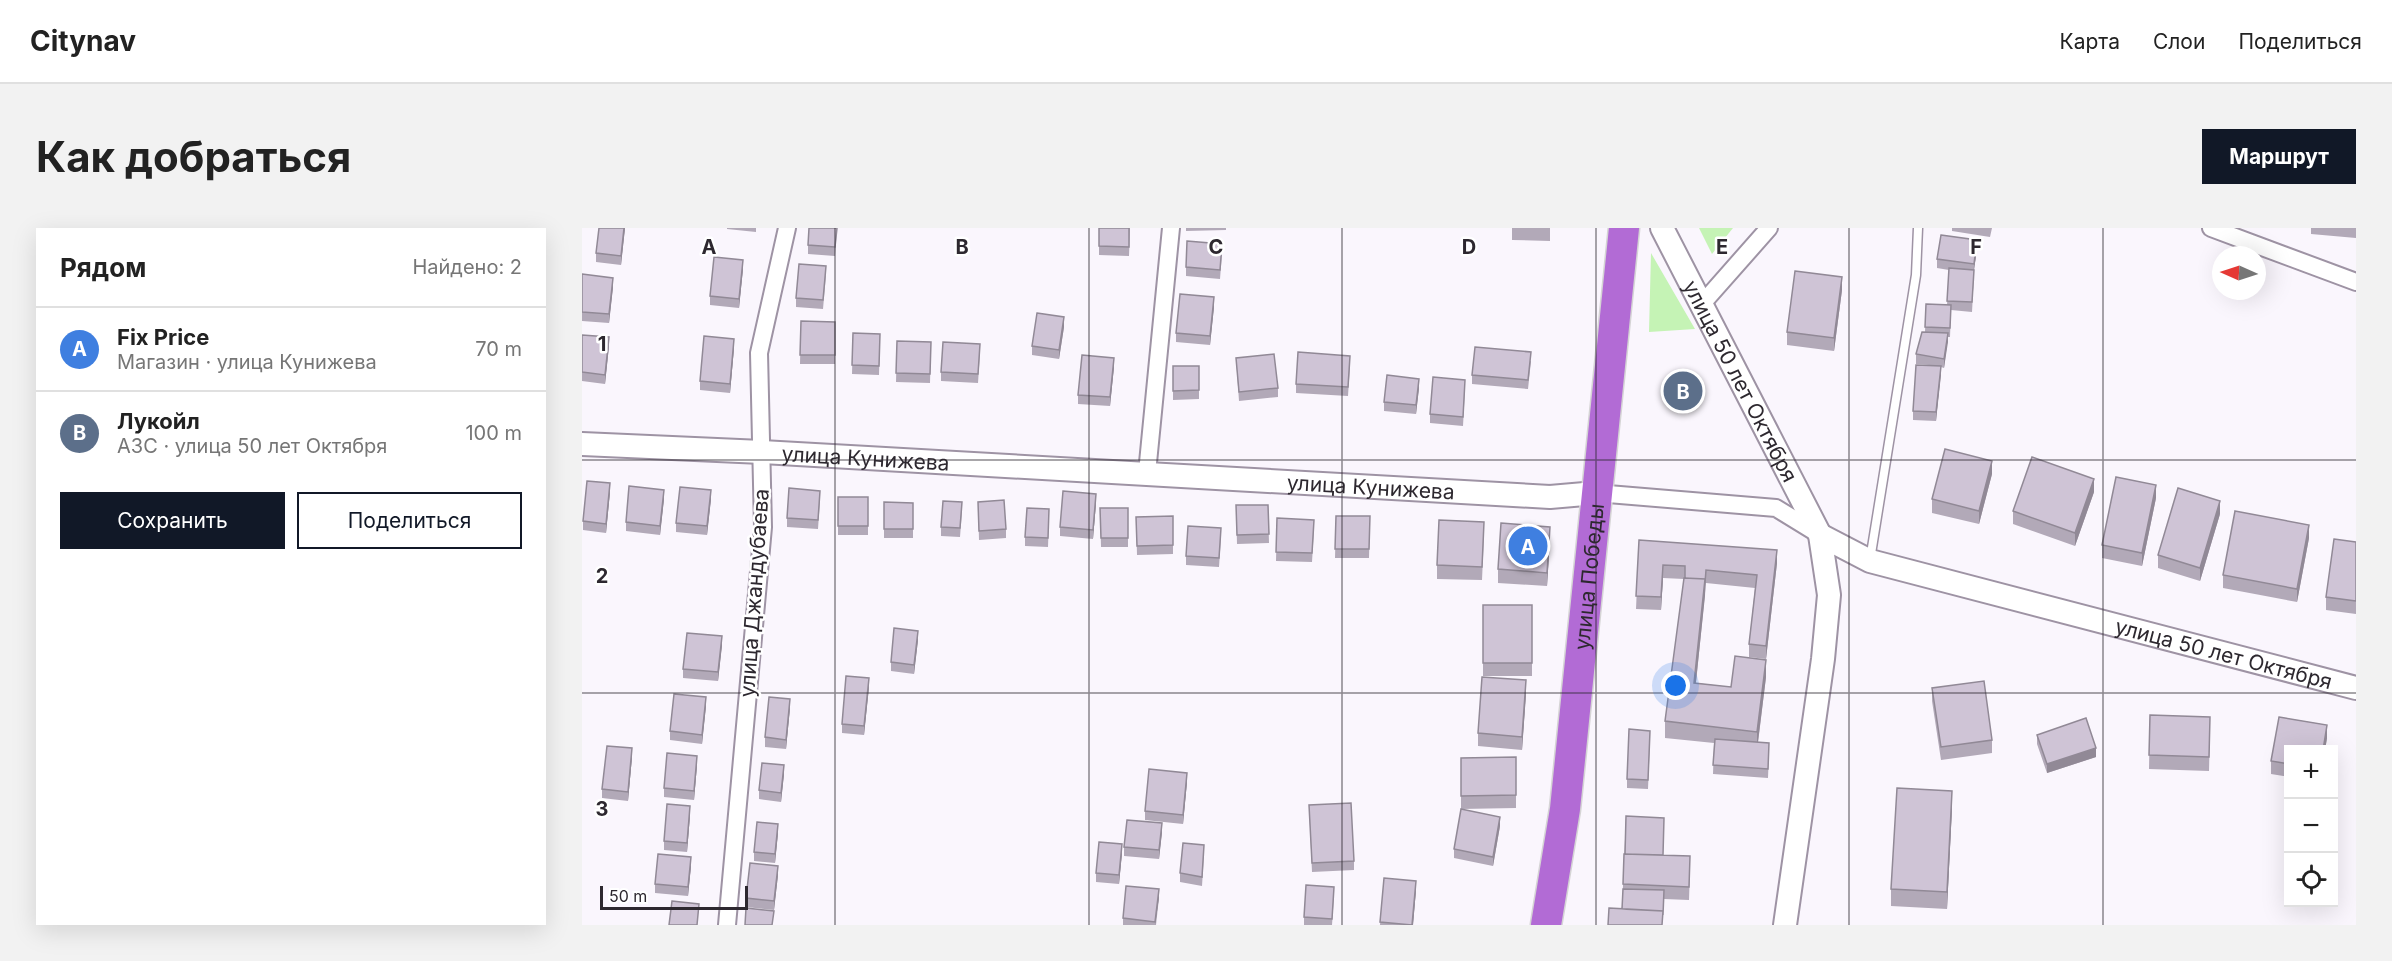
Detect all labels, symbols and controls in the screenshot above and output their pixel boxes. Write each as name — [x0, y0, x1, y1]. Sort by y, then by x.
text: Citynav — [30, 24, 136, 58]
text: Карта — [2060, 29, 2120, 54]
text: Слои — [2153, 29, 2205, 54]
text: Поделиться — [2238, 29, 2362, 54]
button: Маршрут — [2202, 129, 2356, 184]
text: Как добраться — [36, 131, 351, 182]
text: A — [702, 235, 717, 259]
text: B — [955, 235, 969, 259]
text: C — [1209, 235, 1223, 259]
text: D — [1462, 235, 1476, 259]
text: E — [1716, 235, 1728, 259]
text: F — [1970, 235, 1982, 259]
north arrow — [2212, 246, 2266, 300]
text: Рядом — [60, 252, 146, 283]
text: Найдено: 2 — [412, 255, 522, 279]
street label: улица 50 лет Октября — [1678, 276, 1803, 486]
text: Fix Price — [117, 324, 209, 350]
text: 1 — [598, 332, 606, 356]
text: A — [72, 337, 87, 361]
text: 70 m — [475, 337, 522, 361]
text: Магазин · улица Кунижева — [117, 350, 377, 374]
pin: B — [1664, 368, 1702, 414]
text: Лукойл — [117, 408, 200, 434]
text: B — [73, 421, 86, 445]
text: 100 m — [465, 421, 522, 445]
text: АЗС · улица 50 лет Октября — [117, 434, 387, 458]
street label: улица Кунижева — [781, 441, 950, 475]
street label: улица Кунижева — [1286, 469, 1455, 504]
street label: улица Джандубаева — [734, 488, 774, 698]
button: Сохранить — [60, 492, 285, 549]
button: Поделиться — [297, 492, 522, 549]
street label: улица Победы — [1569, 502, 1608, 651]
pin: A — [1508, 524, 1548, 568]
text: 2 — [596, 564, 608, 588]
street label: улица 50 лет Октября — [2113, 613, 2335, 694]
your location — [1661, 671, 1690, 700]
map controls — [2284, 745, 2338, 907]
button: + — [2284, 745, 2338, 799]
text: 3 — [596, 797, 608, 821]
button: − — [2284, 799, 2338, 853]
button: locate — [2284, 853, 2338, 907]
scale bar — [600, 883, 748, 910]
text: 50 m — [609, 886, 647, 906]

